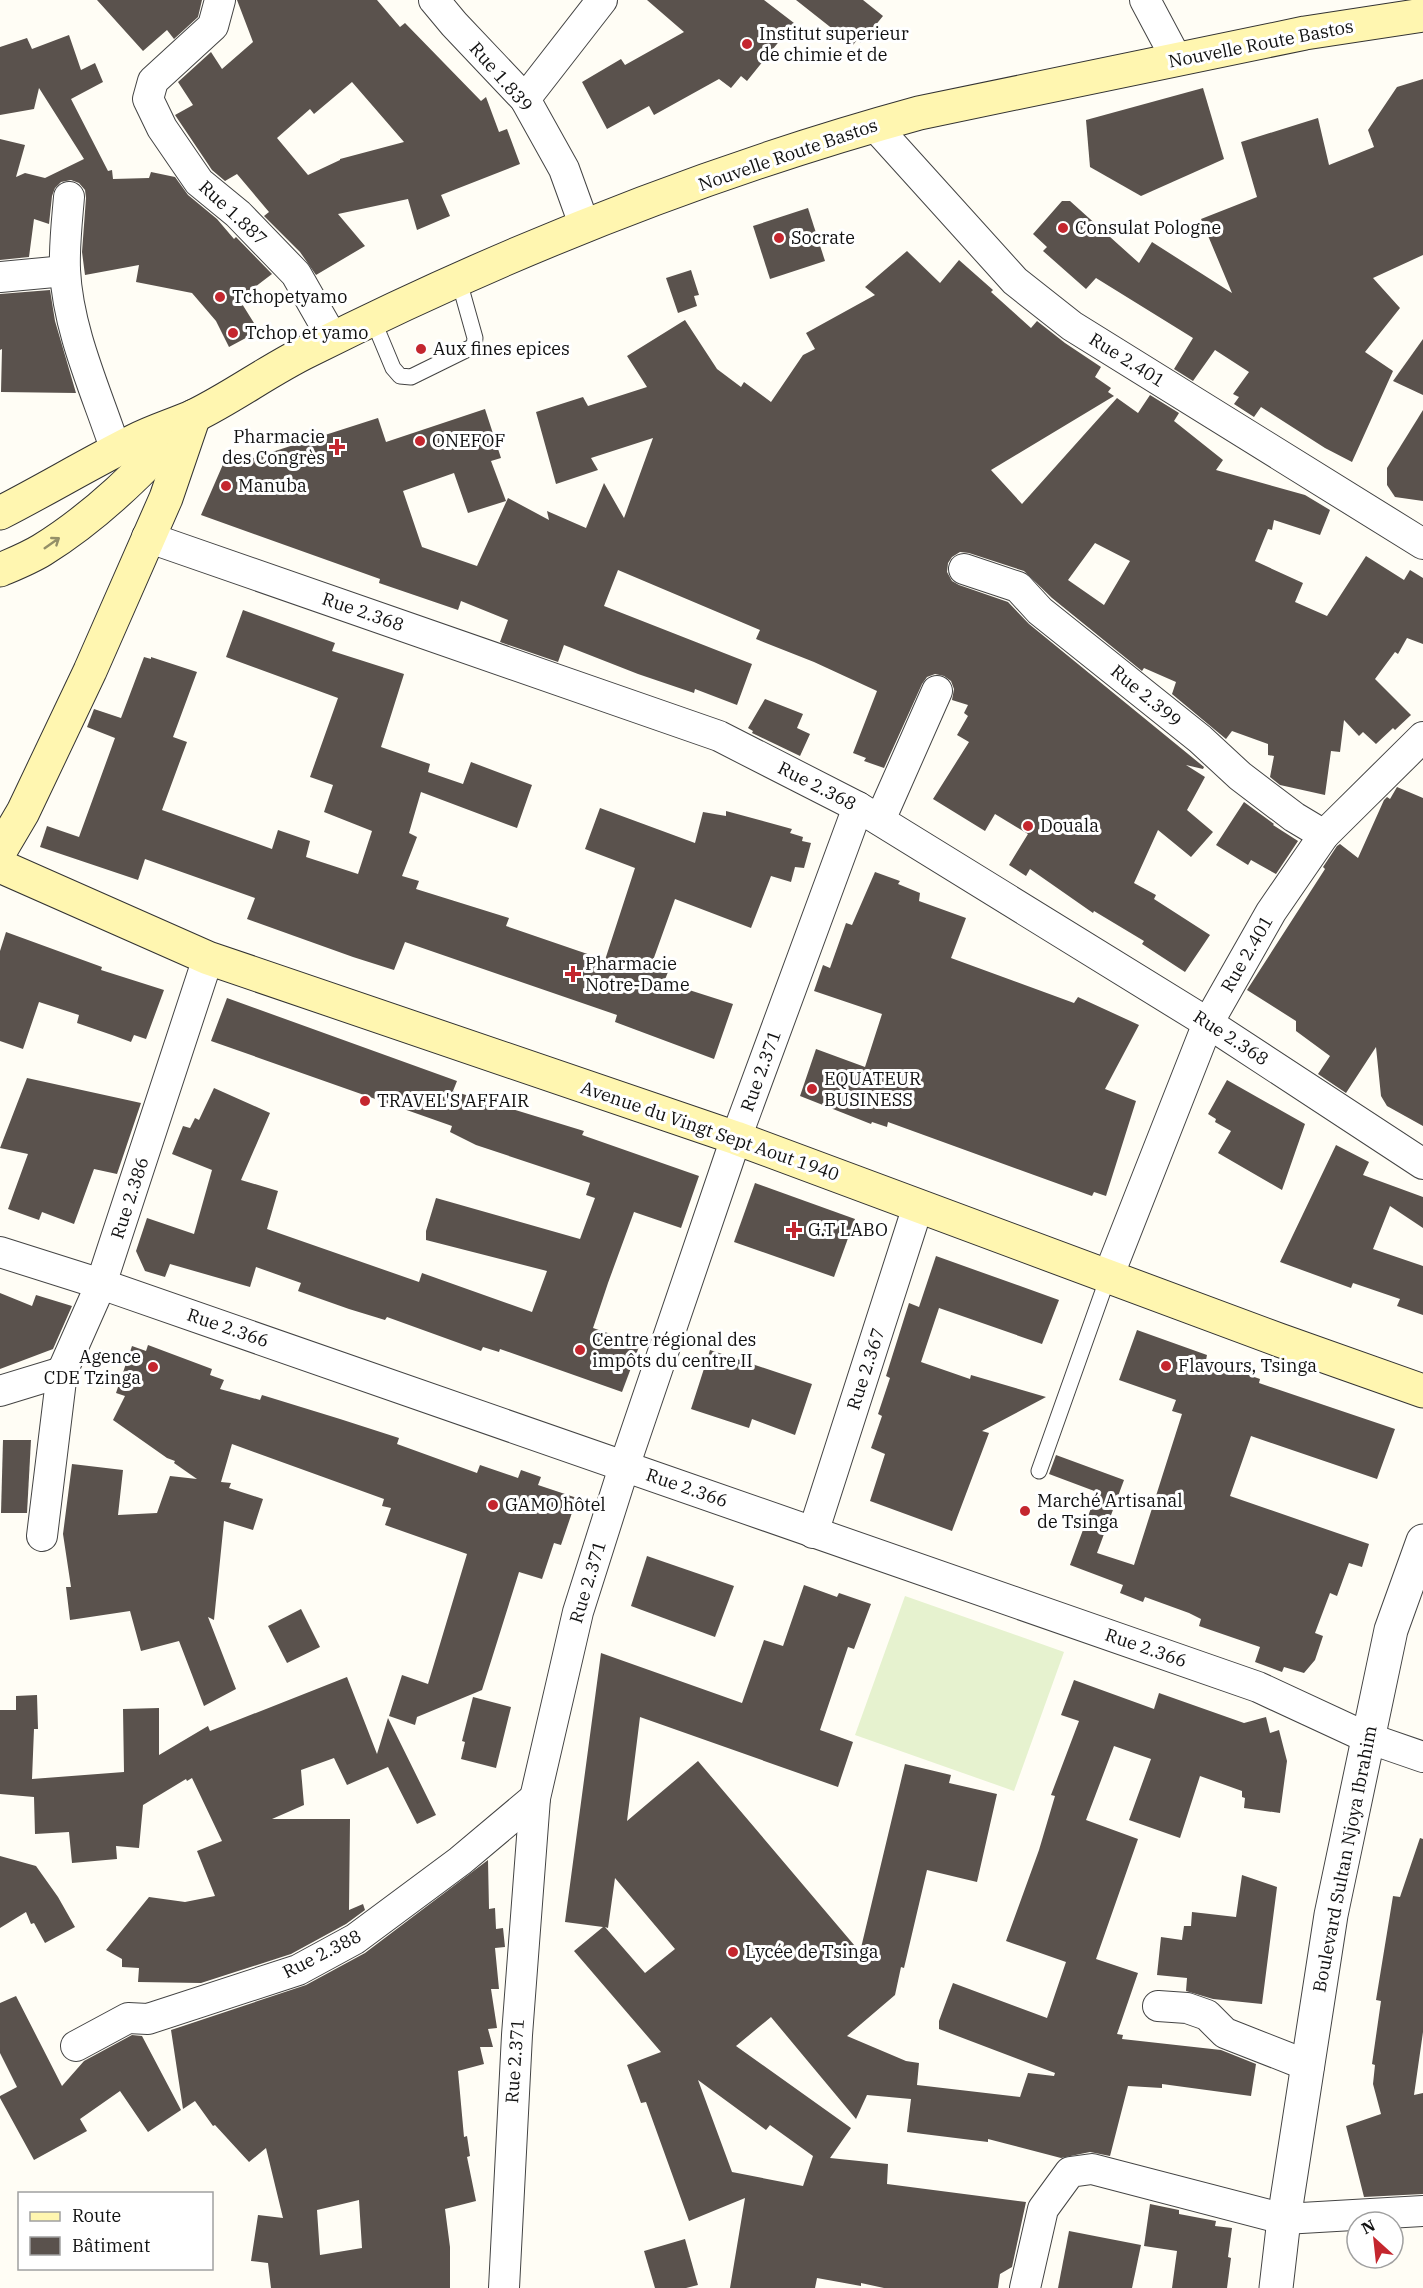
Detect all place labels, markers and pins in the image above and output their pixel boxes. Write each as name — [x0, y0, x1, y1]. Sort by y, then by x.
place label: Institut superieur de chimie et de — [759, 22, 909, 66]
marker: Institut superieur de chimie et de — [740, 37, 754, 51]
place label: Consulat Pologne — [1075, 216, 1221, 239]
marker: Consulat Pologne — [1056, 221, 1070, 235]
place label: Socrate — [791, 226, 855, 249]
marker: Socrate — [772, 231, 786, 245]
place label: Tchopetyamo — [232, 285, 347, 308]
marker: Tchopetyamo — [213, 290, 227, 304]
place label: Tchop et yamo — [245, 321, 369, 344]
marker: Tchop et yamo — [226, 326, 240, 340]
place label: Aux fines epices — [433, 337, 570, 360]
marker: Aux fines epices — [414, 342, 428, 356]
place label: Pharmacie des Congrès — [222, 425, 325, 469]
place label: ONEFOF — [432, 429, 506, 452]
marker: ONEFOF — [413, 434, 427, 448]
marker: Pharmacie des Congrès — [330, 440, 344, 454]
place label: Manuba — [238, 474, 307, 497]
marker: Manuba — [219, 479, 233, 493]
place label: Douala — [1040, 814, 1099, 837]
marker: Douala — [1021, 819, 1035, 833]
place label: Pharmacie Notre-Dame — [585, 952, 690, 996]
marker: Pharmacie Notre-Dame — [566, 967, 580, 981]
place label: EQUATEUR BUSINESS — [824, 1067, 921, 1111]
marker: EQUATEUR BUSINESS — [805, 1082, 819, 1096]
place label: TRAVEL'S AFFAIR — [377, 1089, 529, 1112]
marker: TRAVEL'S AFFAIR — [358, 1094, 372, 1108]
place label: G.T LABO — [808, 1218, 888, 1241]
marker: G.T LABO — [785, 1221, 803, 1239]
place label: Centre régional des impôts du centre II — [592, 1328, 756, 1372]
marker: Centre régional des impôts du centre II — [573, 1343, 587, 1357]
place label: Agence CDE Tzinga — [44, 1345, 141, 1389]
place label: Flavours, Tsinga — [1178, 1354, 1317, 1377]
marker: Flavours, Tsinga — [1159, 1359, 1173, 1373]
marker: Agence CDE Tzinga — [146, 1360, 160, 1374]
place label: Marché Artisanal de Tsinga — [1037, 1489, 1183, 1533]
place label: GAMO hôtel — [505, 1493, 606, 1516]
marker: GAMO hôtel — [486, 1498, 500, 1512]
marker: Marché Artisanal de Tsinga — [1018, 1504, 1032, 1518]
place label: Lycée de Tsinga — [745, 1940, 879, 1963]
marker: Lycée de Tsinga — [726, 1945, 740, 1959]

